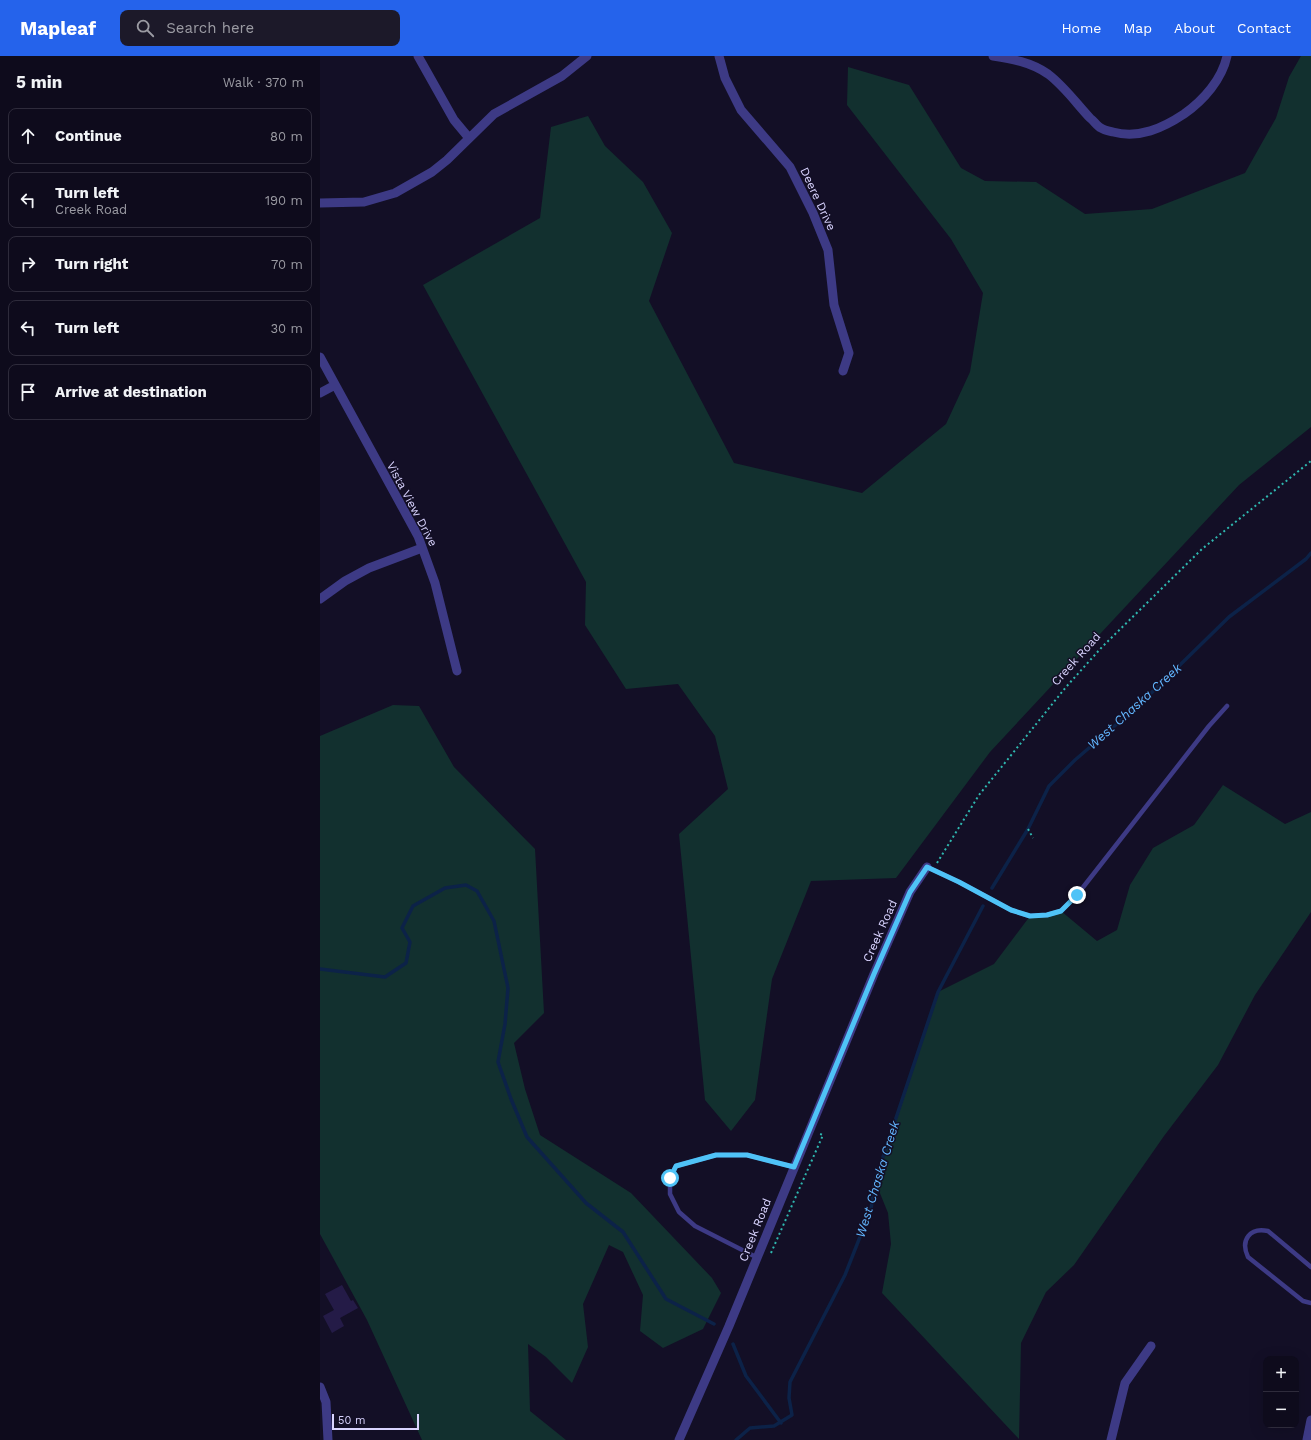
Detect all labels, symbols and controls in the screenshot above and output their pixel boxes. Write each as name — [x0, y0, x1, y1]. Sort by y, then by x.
search box — [120, 10, 400, 46]
text: Mapleaf — [20, 17, 96, 40]
icon: search — [134, 17, 156, 39]
text: Search here — [166, 19, 254, 37]
text: Home — [1061, 20, 1101, 36]
text: Map — [1123, 20, 1152, 36]
text: About — [1174, 20, 1215, 36]
text: Contact — [1237, 20, 1291, 36]
text: 5 min — [16, 72, 62, 92]
text: Walk · 370 m — [223, 75, 304, 90]
icon: ahead — [17, 125, 39, 147]
text: Continue — [55, 127, 122, 145]
text: 80 m — [270, 129, 303, 144]
street label: Deere Drive — [797, 165, 839, 233]
text: Turn left — [55, 184, 119, 202]
icon: left — [17, 189, 39, 211]
text: 190 m — [265, 193, 303, 208]
text: Creek Road — [55, 202, 127, 217]
icon: right — [17, 253, 39, 275]
text: Turn right — [55, 255, 128, 273]
text: 70 m — [271, 257, 303, 272]
icon: left — [17, 317, 39, 339]
text: Turn left — [55, 319, 119, 337]
text: 30 m — [271, 321, 303, 336]
icon: arrive — [17, 381, 39, 403]
text: Arrive at destination — [55, 383, 207, 401]
street label: Vista View Drive — [384, 459, 440, 549]
street label: Creek Road — [1048, 630, 1104, 688]
water label: West Chaska Creek — [1084, 660, 1185, 753]
route end — [1068, 886, 1086, 904]
street label: Creek Road — [860, 898, 900, 964]
water label: West Chaska Creek — [853, 1118, 903, 1239]
route start — [661, 1169, 679, 1187]
street label: Creek Road — [736, 1196, 774, 1264]
map controls — [1263, 1356, 1299, 1428]
button: + — [1263, 1356, 1299, 1392]
button: − — [1263, 1392, 1299, 1428]
scale bar — [332, 1412, 419, 1431]
text: 50 m — [338, 1414, 365, 1427]

